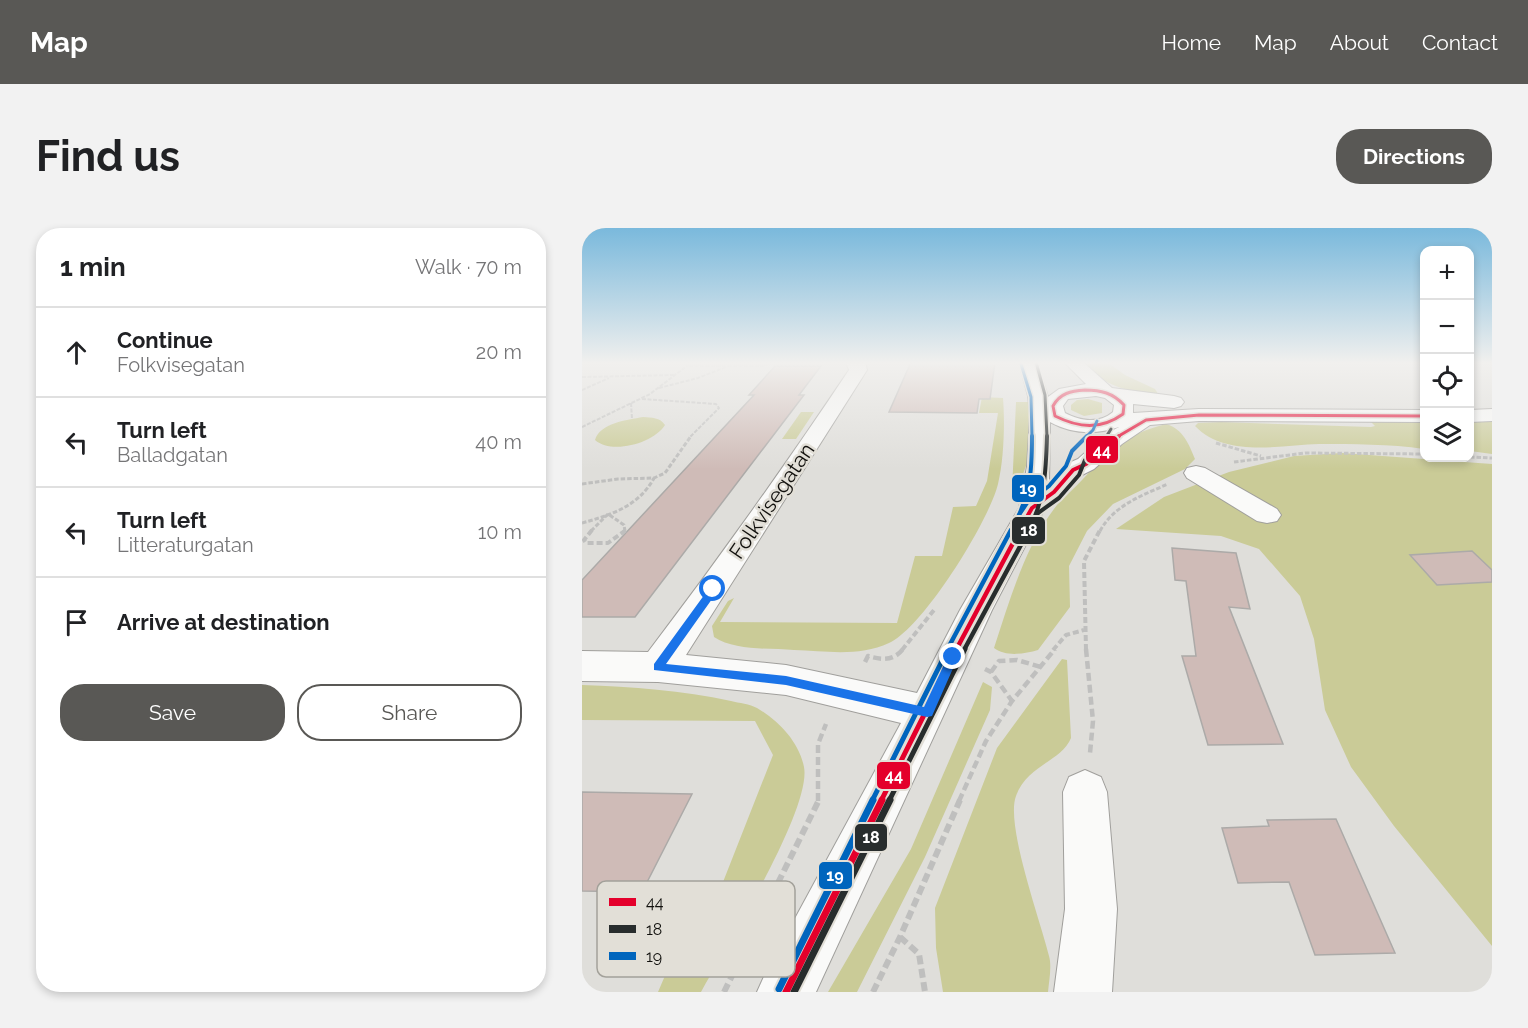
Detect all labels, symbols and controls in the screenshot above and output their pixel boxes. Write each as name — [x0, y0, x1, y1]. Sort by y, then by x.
text: Map — [30, 26, 88, 59]
text: Home — [1162, 30, 1221, 55]
text: Map — [1254, 30, 1297, 55]
text: About — [1330, 30, 1389, 55]
text: Contact — [1422, 30, 1498, 55]
button: Directions — [1336, 129, 1492, 184]
text: Find us — [36, 132, 180, 181]
map controls — [1420, 246, 1474, 462]
button: + — [1420, 246, 1474, 300]
text: 1 min — [60, 252, 126, 282]
text: Walk · 70 m — [415, 255, 522, 279]
button: − — [1420, 300, 1474, 354]
text: Continue — [117, 327, 213, 353]
icon: ahead — [60, 336, 93, 369]
text: 20 m — [476, 340, 522, 364]
text: Folkvisegatan — [117, 353, 245, 377]
button: locate — [1420, 354, 1474, 408]
button: layers — [1420, 408, 1474, 462]
text: Turn left — [117, 417, 207, 443]
icon: left — [60, 426, 93, 459]
text: 40 m — [475, 430, 522, 454]
line badge: 44 — [1085, 435, 1119, 464]
street label: Folkvisegatan — [724, 438, 820, 563]
text: 44 — [1093, 441, 1111, 460]
text: Balladgatan — [117, 443, 228, 467]
line badge: 19 — [1011, 474, 1045, 503]
text: 19 — [1019, 479, 1037, 498]
text: Turn left — [117, 507, 207, 533]
icon: left — [60, 516, 93, 549]
line badge: 18 — [1011, 516, 1046, 545]
text: 10 m — [478, 520, 522, 544]
text: 18 — [1020, 521, 1038, 540]
text: Litteraturgatan — [117, 533, 254, 557]
route start — [699, 575, 725, 601]
icon: arrive — [60, 606, 93, 639]
text: Arrive at destination — [117, 609, 330, 635]
route end — [939, 643, 965, 669]
button: Save — [60, 684, 285, 741]
button: Share — [297, 684, 522, 741]
line badge: 44 — [876, 761, 911, 790]
text: 44 — [885, 766, 903, 785]
line badge: 18 — [854, 823, 888, 852]
text: 18 — [862, 828, 880, 847]
line badge: 19 — [818, 861, 853, 890]
text: 19 — [826, 866, 844, 885]
legend — [597, 881, 795, 977]
text: 44 — [646, 893, 664, 912]
text: 18 — [646, 920, 662, 939]
text: 19 — [646, 947, 662, 966]

